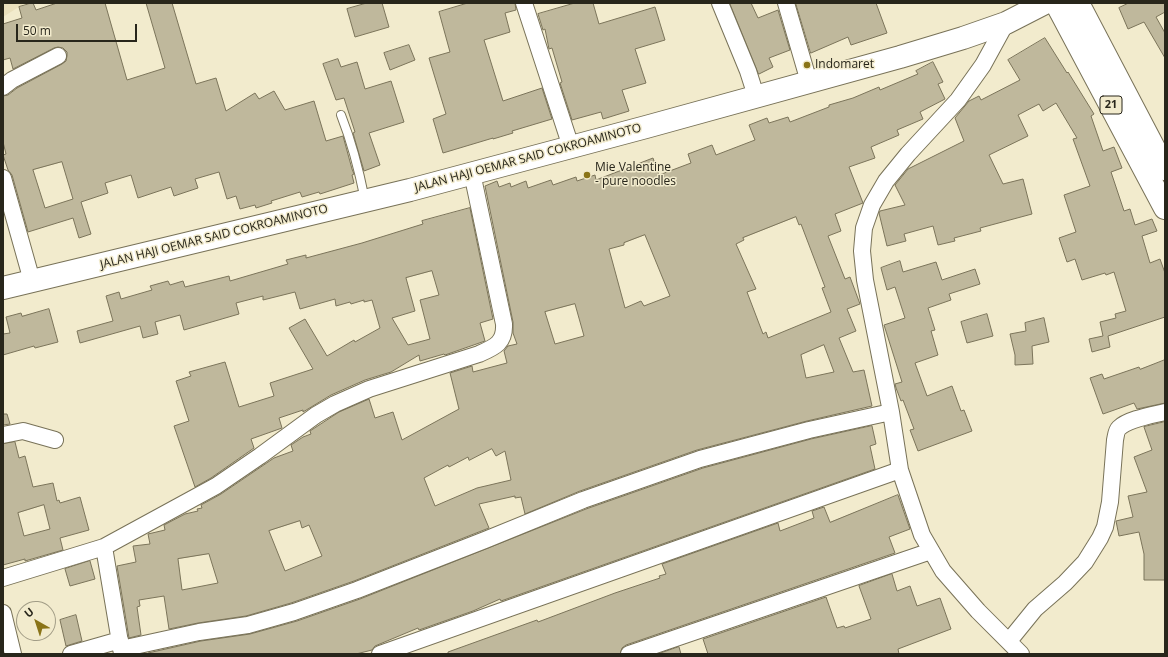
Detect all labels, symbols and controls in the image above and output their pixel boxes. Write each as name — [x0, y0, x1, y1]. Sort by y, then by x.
scale bar — [18, 16, 139, 42]
text: 50 m — [23, 22, 51, 39]
place label: Indomaret — [815, 58, 874, 72]
marker: Indomaret — [802, 60, 812, 70]
road number: 21 — [1100, 96, 1122, 114]
street label: JALAN HAJI OEMAR SAID COKROAMINOTO — [413, 121, 643, 195]
place label: Mie Valentine - pure noodles — [595, 161, 676, 189]
marker: Mie Valentine - pure noodles — [582, 170, 592, 180]
street label: JALAN HAJI OEMAR SAID COKROAMINOTO — [99, 202, 329, 272]
north arrow — [16, 601, 56, 641]
text: U — [21, 604, 37, 621]

